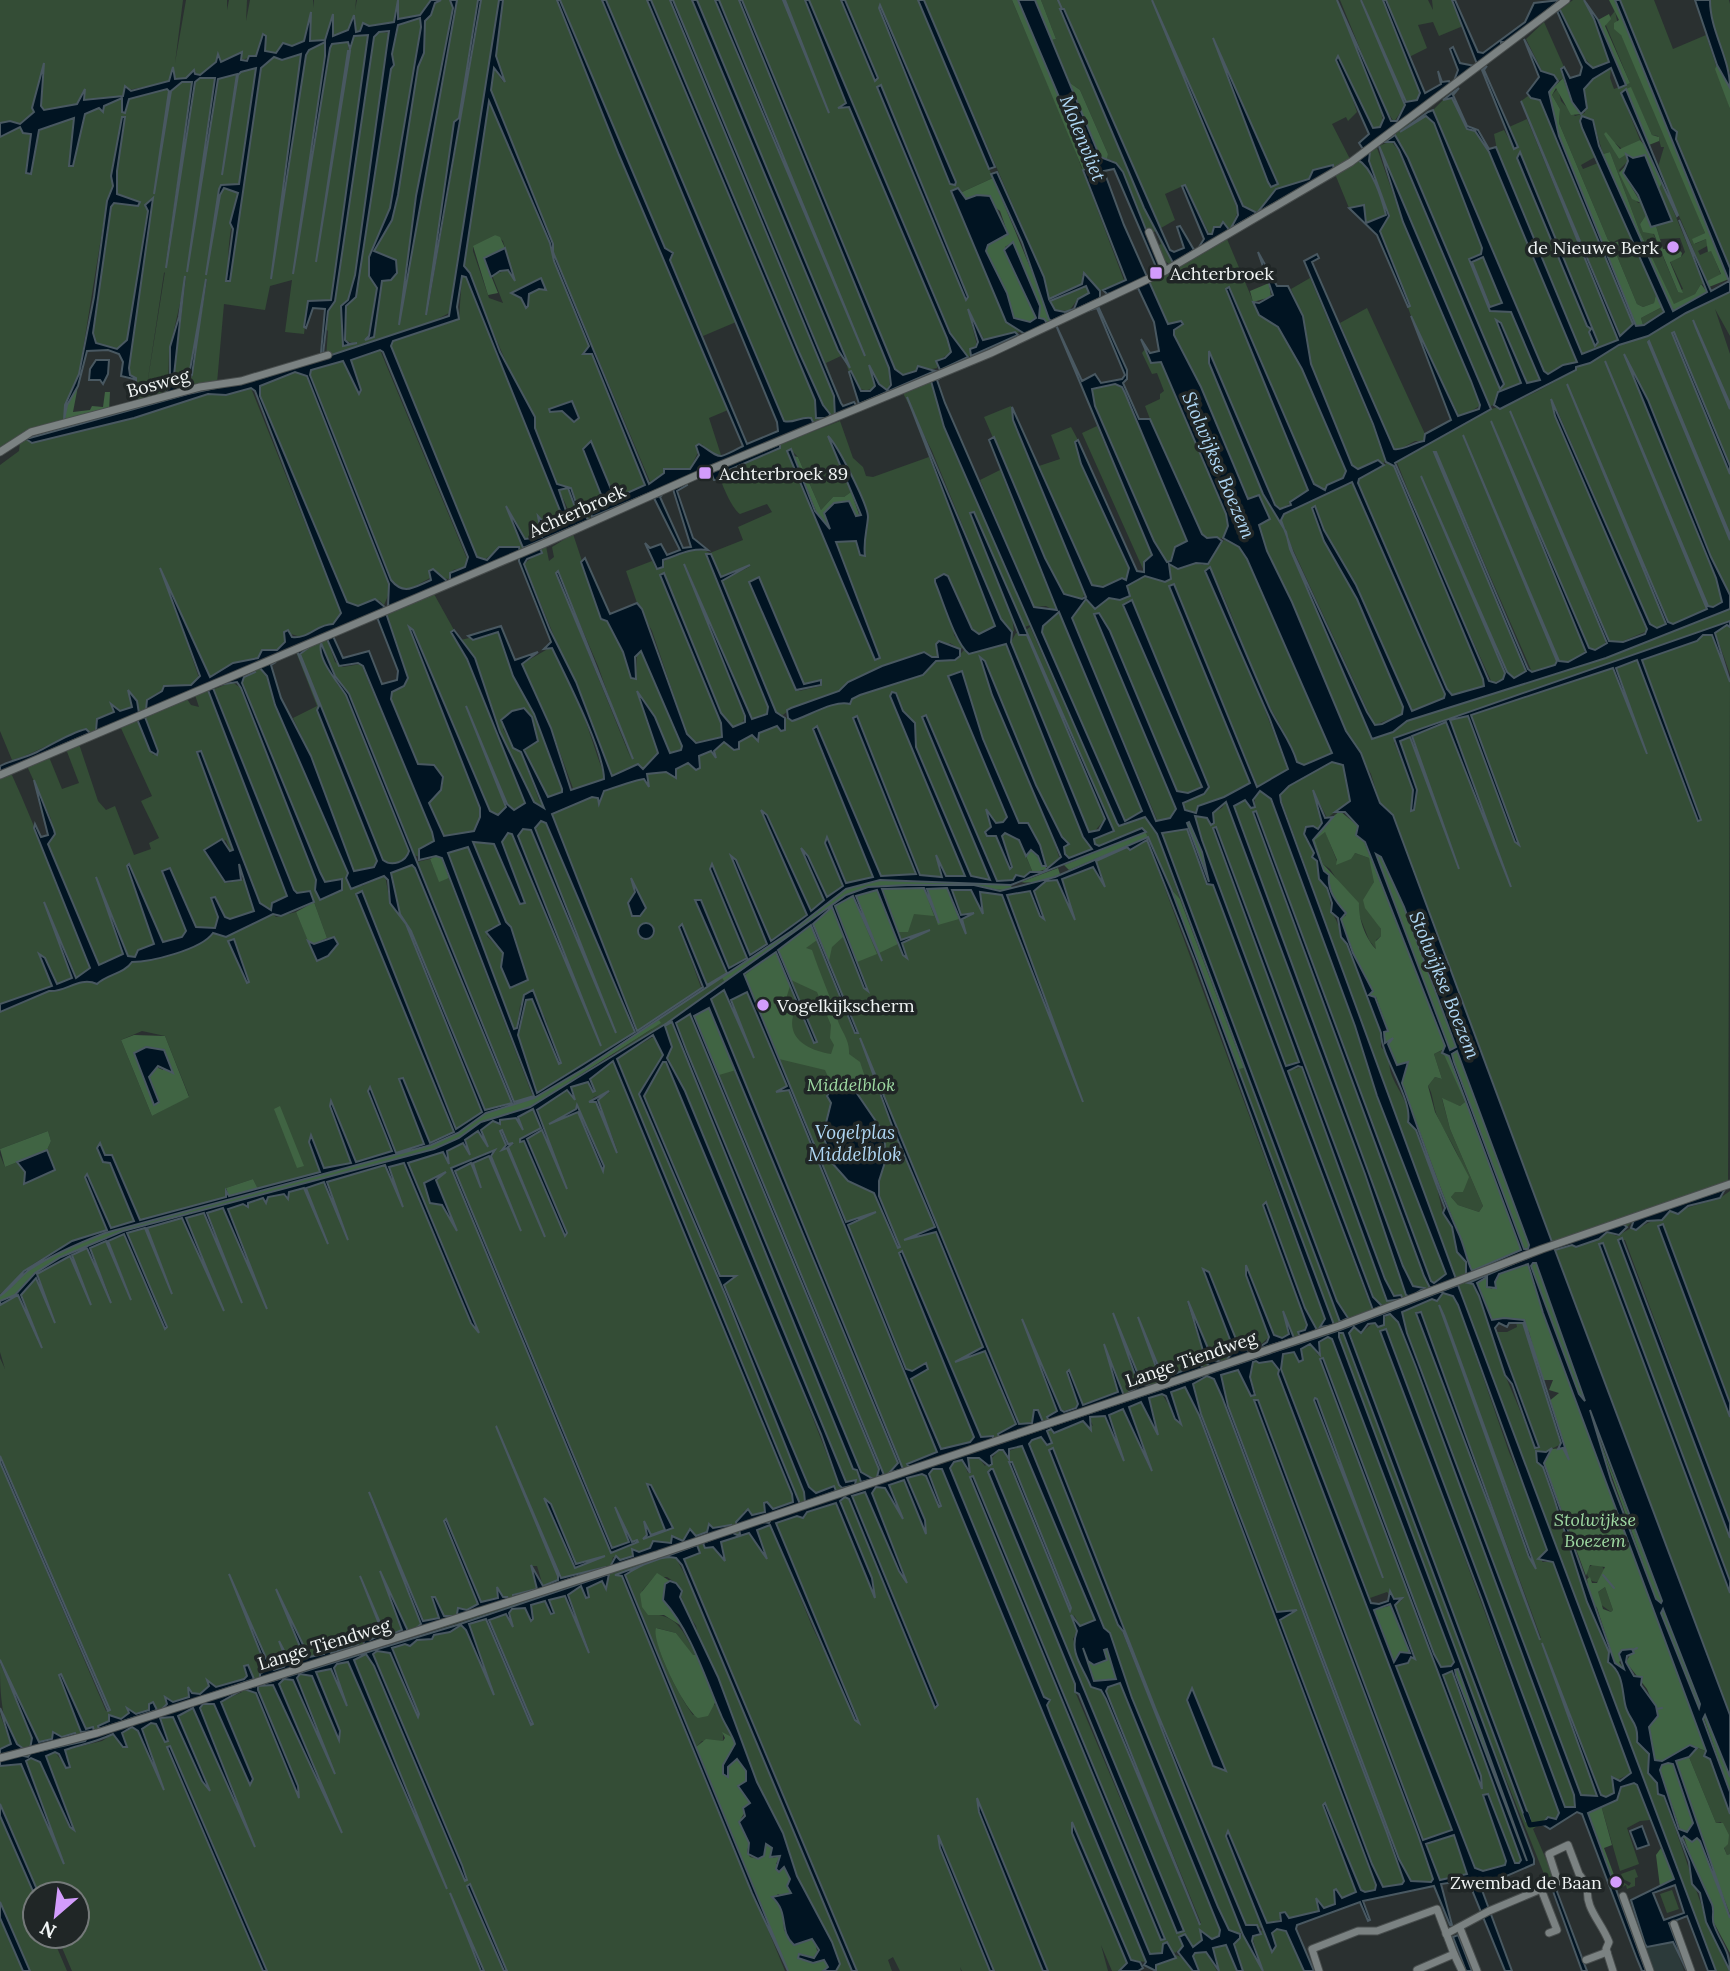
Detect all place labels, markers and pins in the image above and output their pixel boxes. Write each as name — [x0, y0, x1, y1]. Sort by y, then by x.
place label: de Nieuwe Berk — [1528, 236, 1659, 259]
marker: de Nieuwe Berk — [1665, 239, 1681, 255]
place label: Achterbroek — [1169, 262, 1274, 285]
marker: Achterbroek — [1148, 265, 1164, 281]
place label: Achterbroek 89 — [718, 462, 848, 485]
marker: Achterbroek 89 — [697, 465, 713, 481]
place label: Vogelkijkscherm — [776, 994, 915, 1017]
marker: Vogelkijkscherm — [755, 997, 771, 1013]
place label: Zwembad de Baan — [1450, 1871, 1602, 1894]
marker: Zwembad de Baan — [1608, 1874, 1624, 1890]

